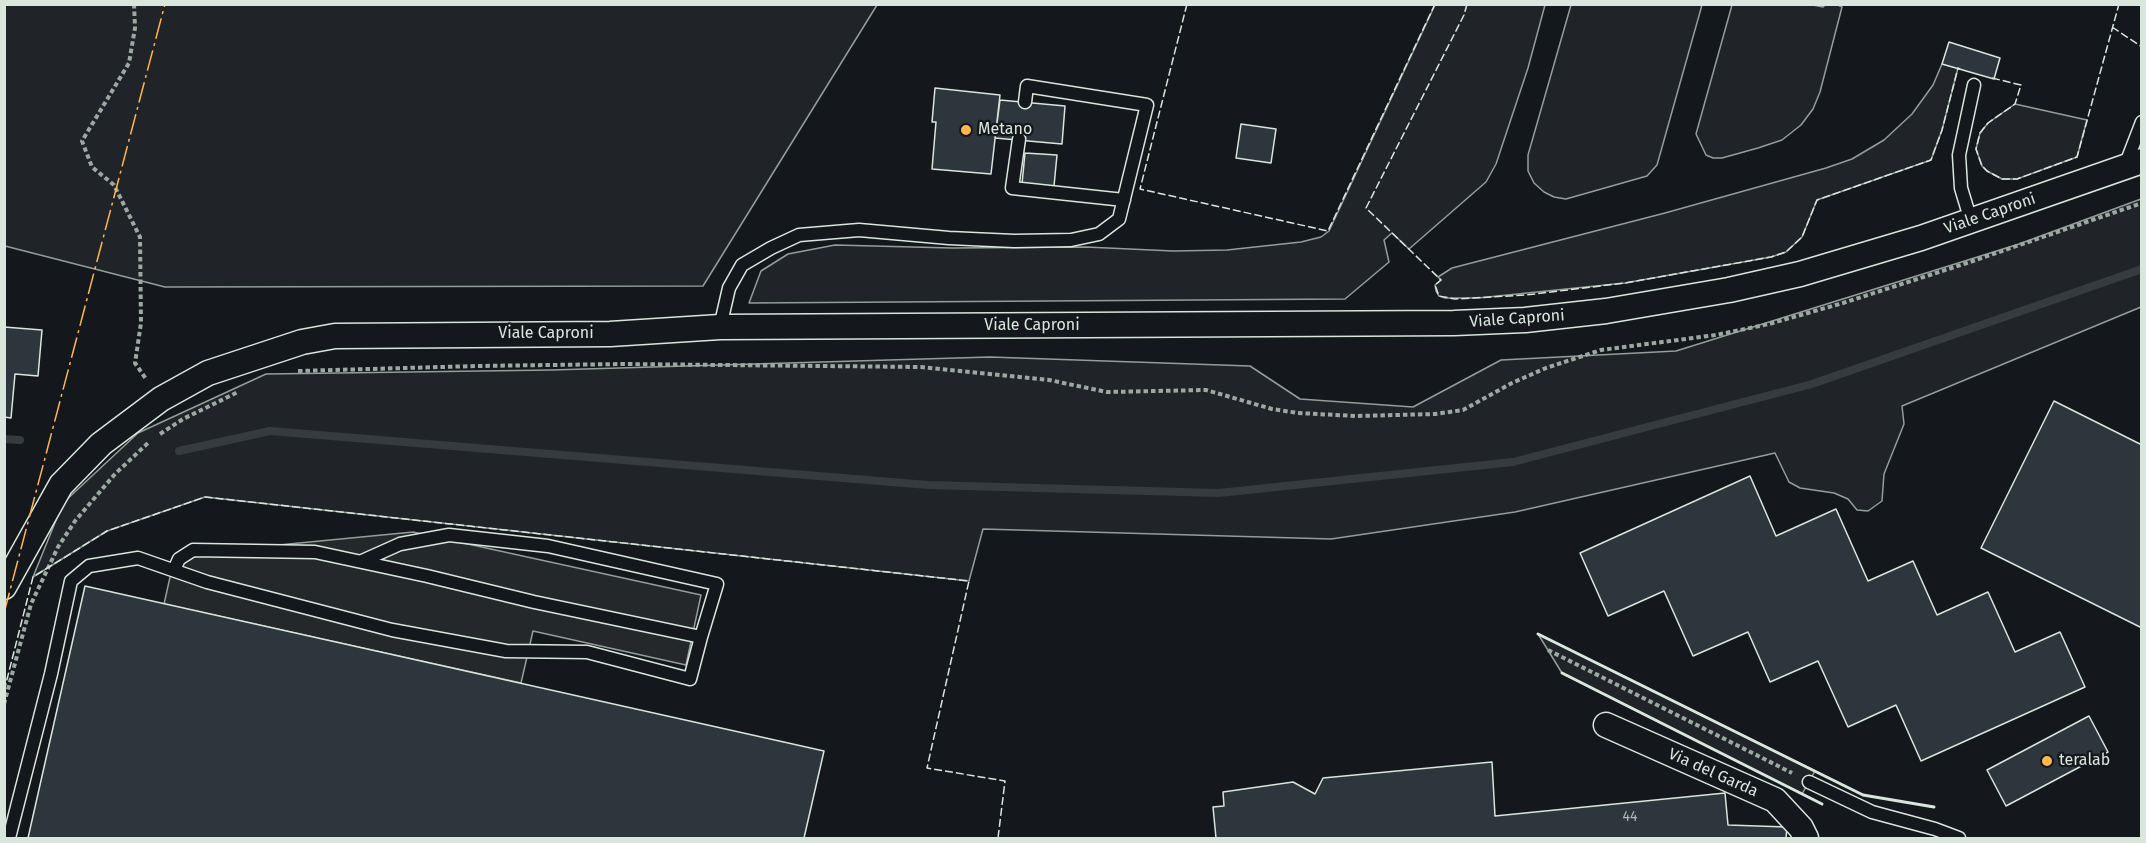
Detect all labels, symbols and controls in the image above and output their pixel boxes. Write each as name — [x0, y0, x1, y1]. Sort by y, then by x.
place label: Metano — [978, 120, 1032, 140]
marker: Metano — [959, 123, 973, 137]
street label: Viale Caproni — [1942, 189, 2038, 239]
street label: Viale Caproni — [1469, 306, 1565, 332]
street label: Viale Caproni — [984, 316, 1080, 336]
street label: Viale Caproni — [498, 324, 594, 344]
street label: Via del Garda — [1665, 745, 1761, 801]
place label: teralab — [2059, 751, 2110, 771]
marker: teralab — [2040, 754, 2054, 768]
house number: 44 — [1623, 809, 1637, 825]

